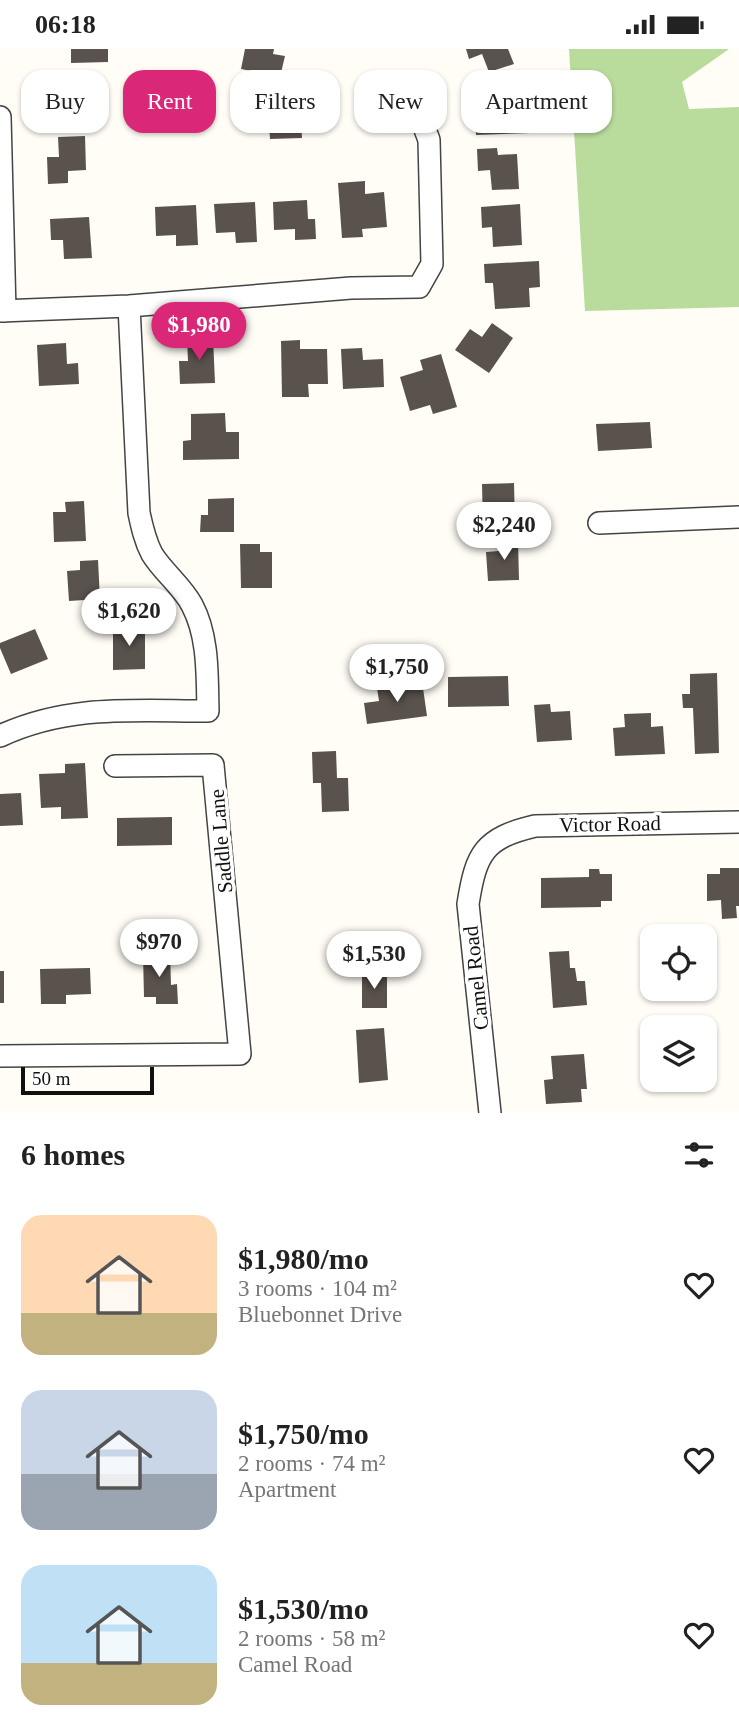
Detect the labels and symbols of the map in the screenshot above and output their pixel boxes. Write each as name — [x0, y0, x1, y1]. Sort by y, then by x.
pin: $1,980 — [142, 303, 256, 362]
pin: $2,240 — [447, 503, 561, 562]
pin: $1,620 — [72, 589, 186, 648]
pin: $1,750 — [340, 645, 454, 704]
street label: Saddle Lane — [204, 788, 238, 894]
street label: Victor Road — [559, 811, 662, 837]
pin: $970 — [118, 919, 200, 979]
street label: Camel Road — [459, 924, 493, 1031]
pin: $1,530 — [317, 932, 431, 991]
scale bar — [21, 1064, 154, 1096]

